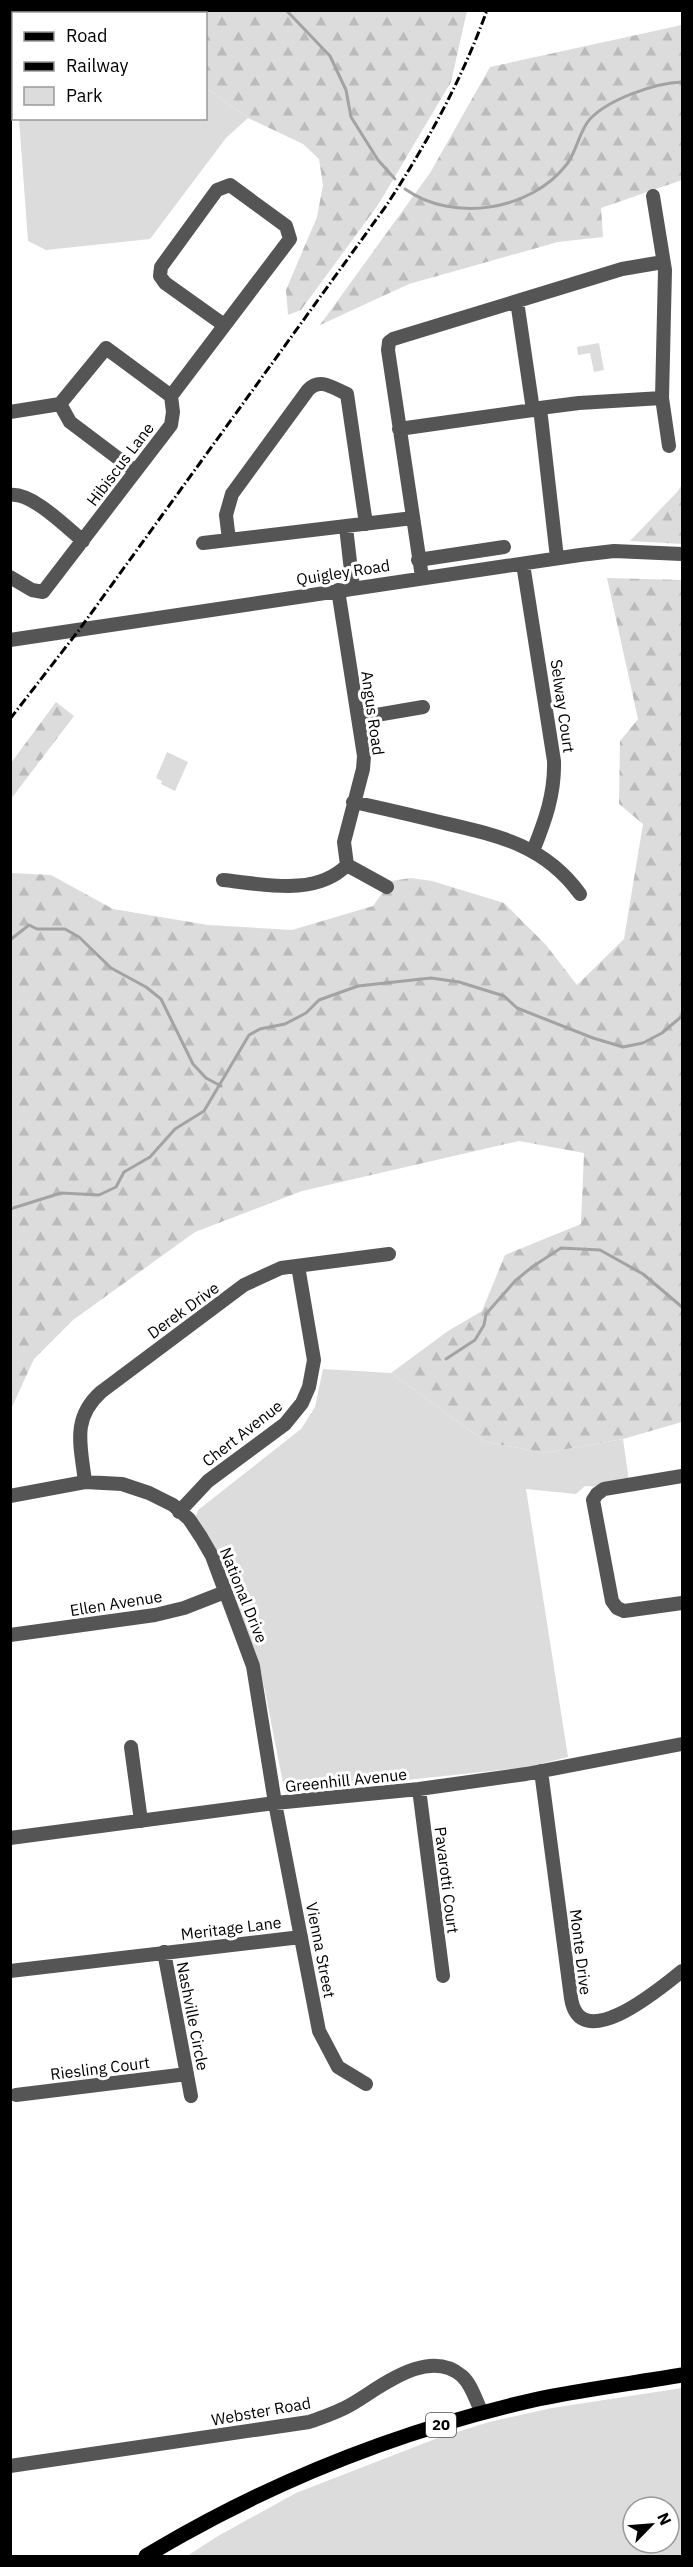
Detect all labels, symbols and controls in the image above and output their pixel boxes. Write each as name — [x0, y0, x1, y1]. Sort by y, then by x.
legend — [12, 12, 207, 120]
text: Road — [66, 24, 107, 47]
text: Railway — [66, 54, 128, 77]
text: Park — [66, 84, 103, 107]
street label: Hibiscus Lane — [82, 418, 158, 510]
street label: Quigley Road — [295, 555, 391, 589]
street label: Selway Court — [547, 658, 579, 754]
street label: Angus Road — [357, 669, 389, 757]
street label: Derek Drive — [143, 1277, 223, 1343]
street label: Chert Avenue — [198, 1395, 286, 1471]
street label: National Drive — [216, 1544, 272, 1646]
street label: Ellen Avenue — [68, 1586, 164, 1620]
street label: Greenhill Avenue — [284, 1764, 408, 1796]
street label: Pavarotti Court — [431, 1825, 463, 1935]
street label: Vienna Street — [302, 1901, 340, 1999]
street label: Monte Drive — [566, 1908, 596, 1996]
street label: Meritage Lane — [180, 1912, 283, 1944]
street label: Nashville Circle — [173, 1960, 213, 2072]
street label: Riesling Court — [49, 2052, 151, 2084]
street label: Webster Road — [210, 2392, 312, 2430]
road number: 20 — [426, 2413, 456, 2437]
north arrow — [621, 2495, 681, 2555]
text: N — [653, 2509, 676, 2528]

